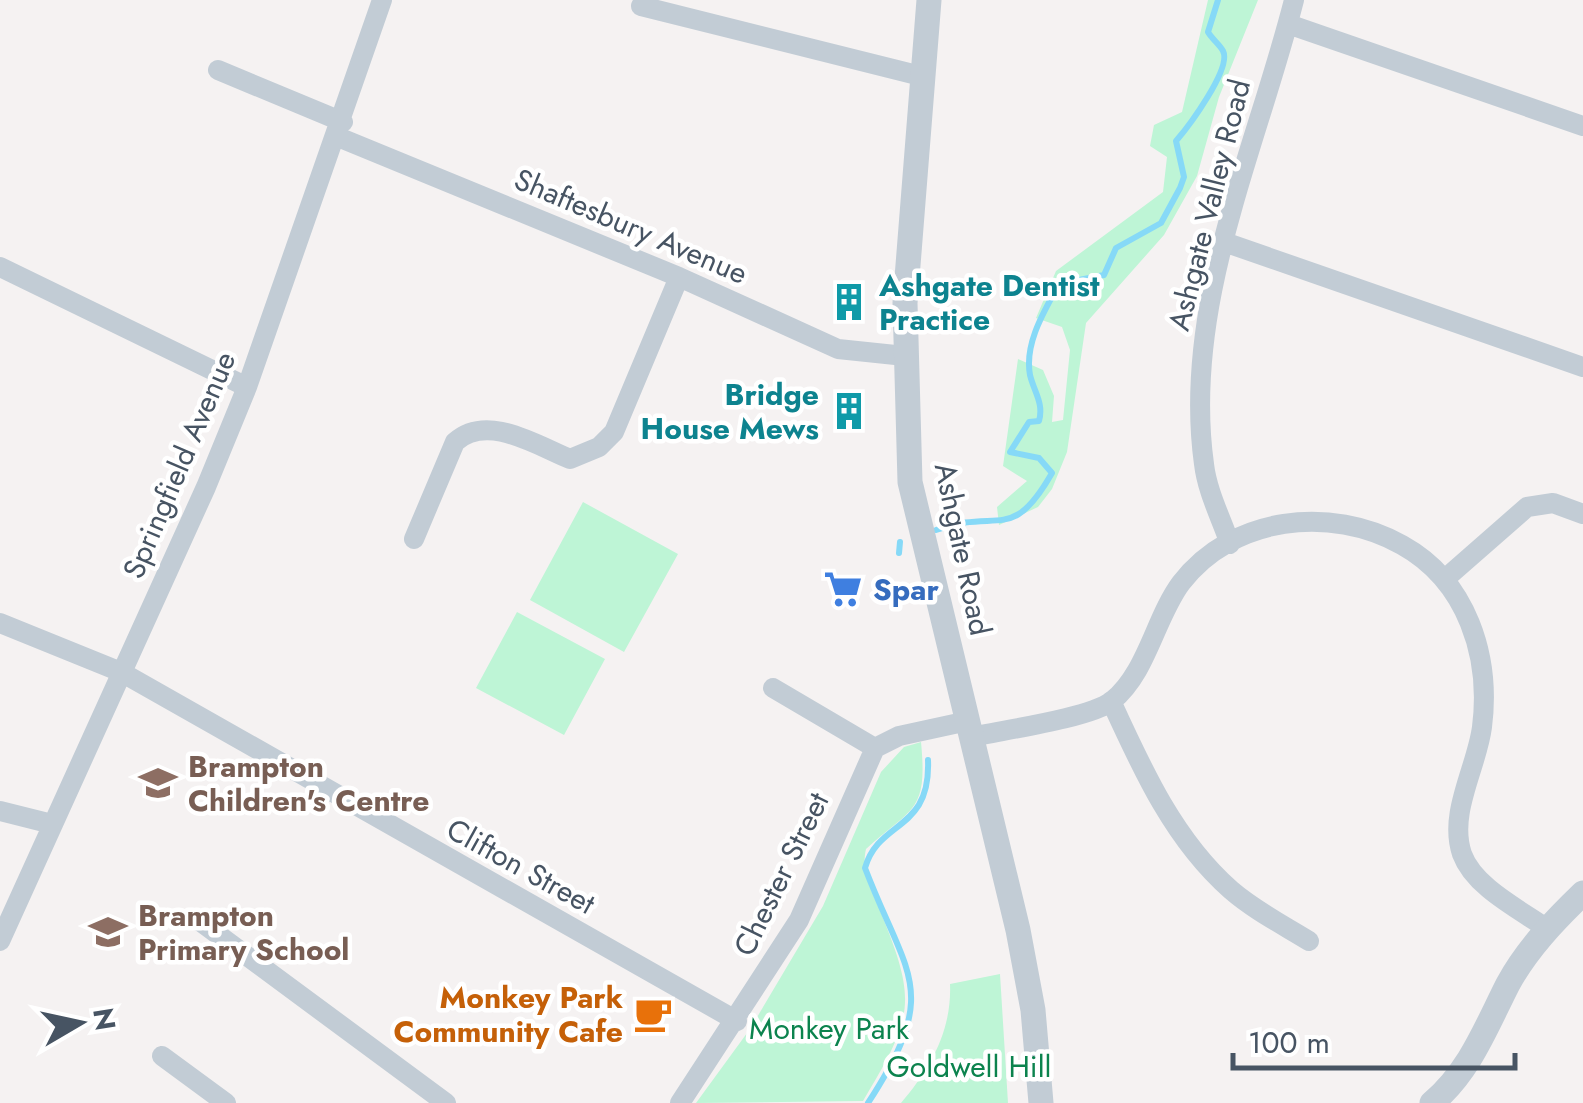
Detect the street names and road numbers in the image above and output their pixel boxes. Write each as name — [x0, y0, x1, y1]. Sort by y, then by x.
street label: Ashgate Valley Road — [1157, 75, 1261, 335]
street label: Shaftesbury Avenue — [508, 157, 754, 295]
street label: Springfield Avenue — [112, 345, 246, 585]
street label: Ashgate Road — [924, 459, 1002, 639]
street label: Chester Street — [723, 784, 840, 963]
street label: Clifton Street — [439, 808, 604, 925]

